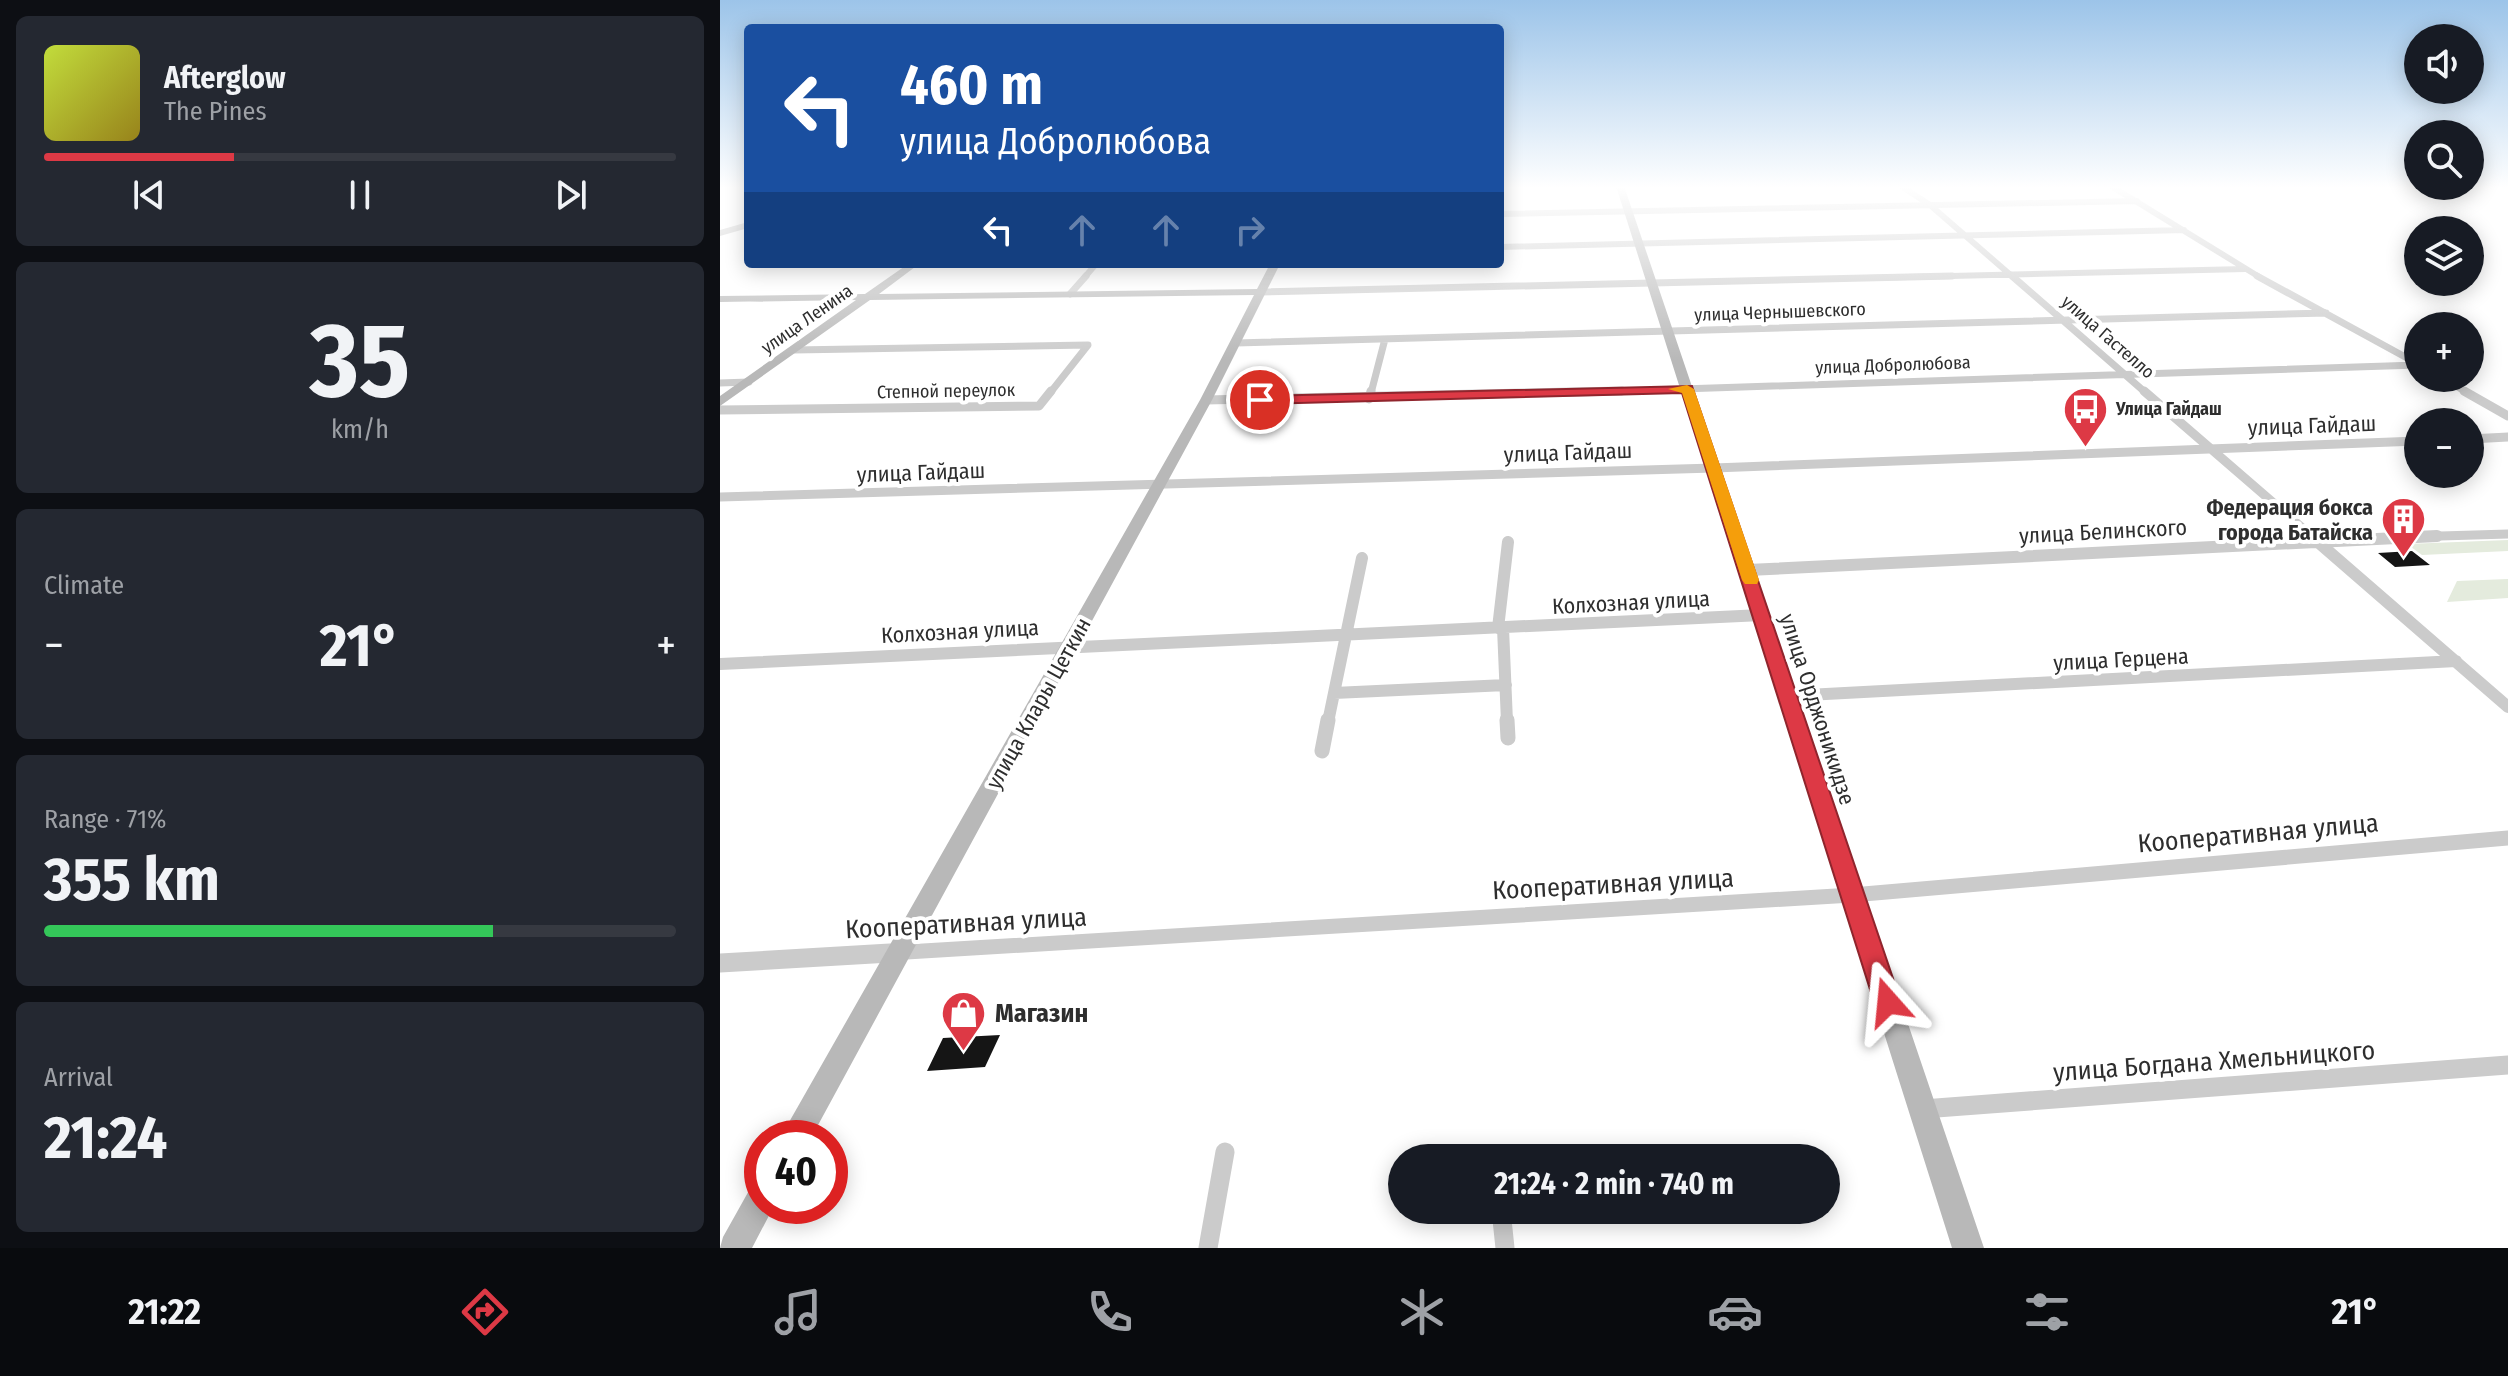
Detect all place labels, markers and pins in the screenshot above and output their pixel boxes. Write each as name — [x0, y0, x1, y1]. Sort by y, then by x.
pin — [1226, 366, 1294, 434]
bus stop icon: Улица Гайдаш — [2061, 385, 2109, 448]
place label: Улица Гайдаш — [2115, 398, 2222, 420]
place label: Федерация бокса города Батайска — [2207, 494, 2373, 546]
building icon: Федерация бокса города Батайска — [2380, 496, 2428, 559]
shop icon: Магазин — [940, 989, 988, 1052]
place label: Магазин — [995, 998, 1088, 1029]

